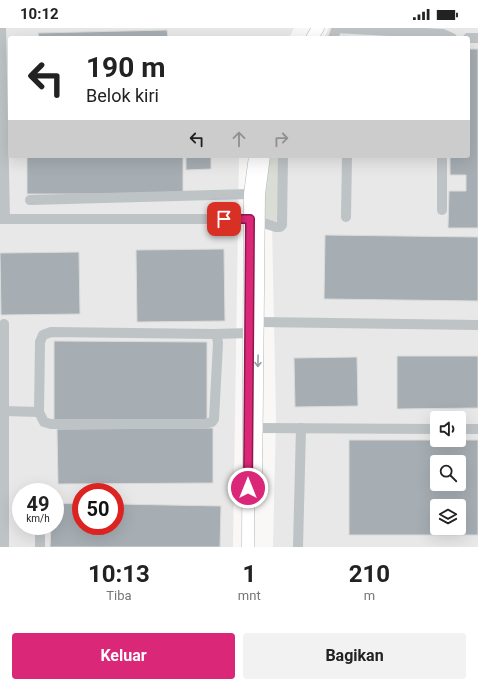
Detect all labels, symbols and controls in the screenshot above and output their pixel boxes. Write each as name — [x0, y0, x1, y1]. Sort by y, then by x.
text: 10:12 — [20, 5, 59, 23]
text: 190 m — [86, 51, 165, 84]
icon: left — [20, 52, 72, 104]
text: Belok kiri — [86, 85, 159, 106]
icon: left — [186, 128, 208, 150]
icon: ahead — [228, 128, 250, 150]
icon: right — [270, 128, 292, 150]
pin — [207, 202, 241, 236]
icon: arrive — [213, 208, 235, 230]
one-way arrow — [254, 354, 262, 367]
map controls — [430, 411, 466, 535]
button: sound — [430, 411, 466, 447]
button: search — [430, 455, 466, 491]
position arrow — [227, 467, 269, 509]
speed limit sign: 50 — [72, 483, 124, 535]
text: 49 — [27, 492, 49, 516]
button: layers — [430, 499, 466, 535]
text: km/h — [26, 513, 50, 524]
text: 10:13 — [88, 560, 150, 588]
text: 1 — [242, 560, 256, 588]
text: 210 — [349, 560, 390, 588]
text: Tiba — [106, 588, 132, 603]
text: mnt — [238, 588, 261, 603]
text: m — [364, 588, 375, 603]
button: Keluar — [12, 633, 235, 679]
button: Bagikan — [243, 633, 466, 679]

